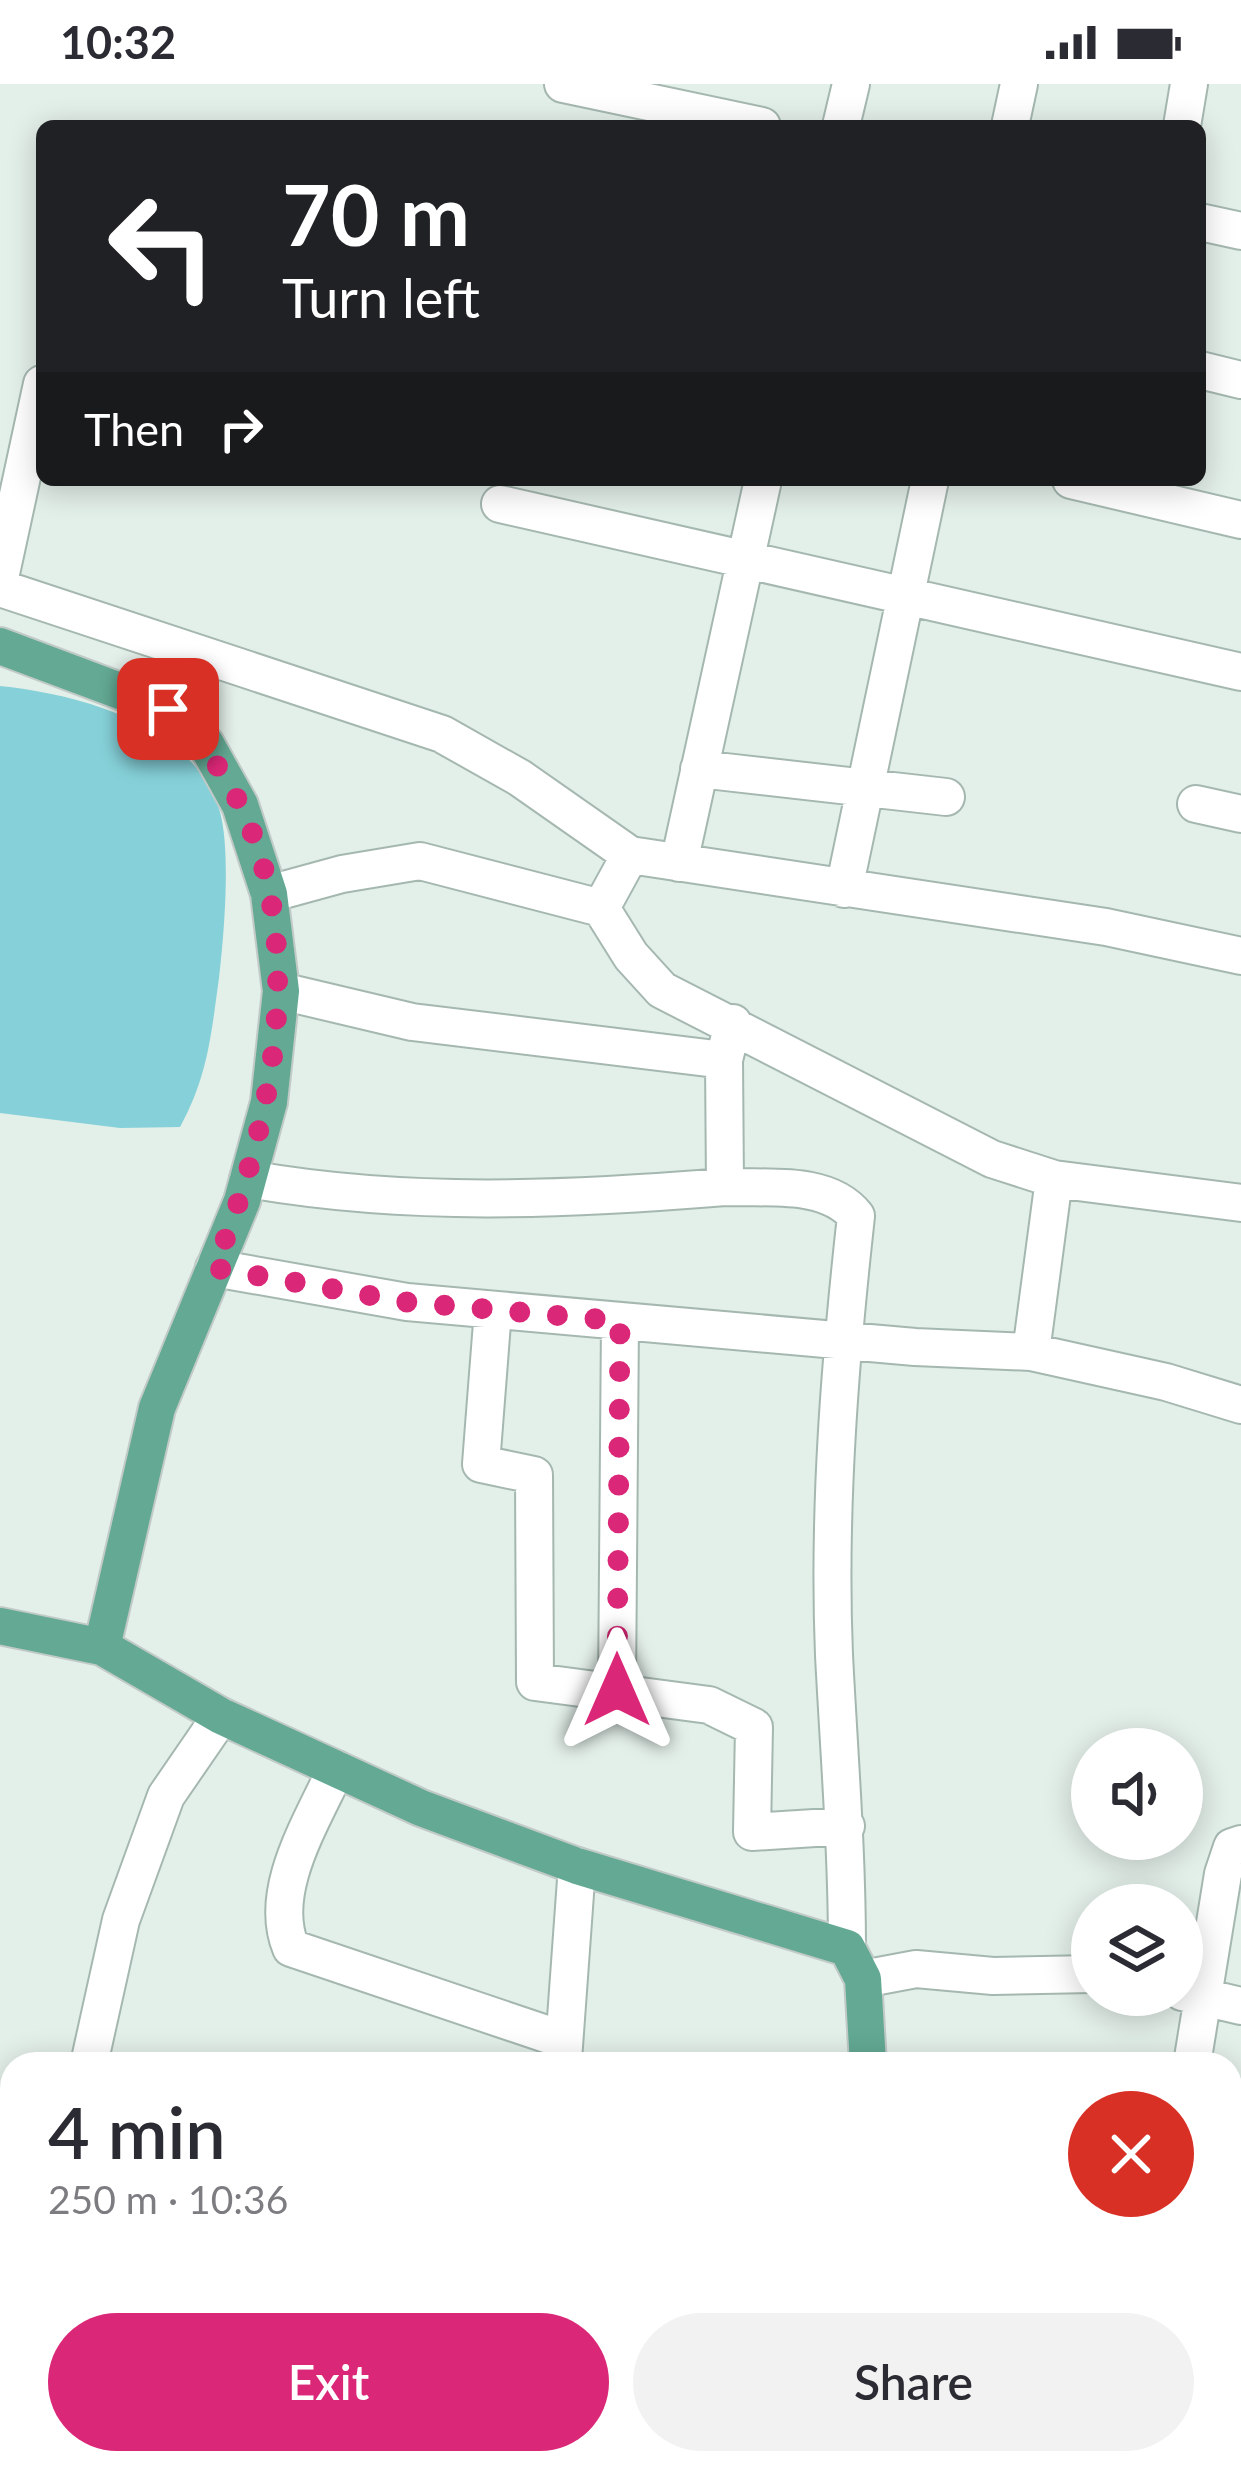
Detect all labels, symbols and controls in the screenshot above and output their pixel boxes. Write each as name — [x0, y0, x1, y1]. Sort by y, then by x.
text: 10:32 — [60, 15, 176, 69]
text: 70 m — [282, 163, 470, 264]
icon: left — [84, 168, 240, 324]
text: Turn left — [282, 265, 480, 330]
icon: right — [208, 396, 274, 462]
text: Then — [84, 402, 184, 456]
pin — [117, 658, 219, 760]
icon: arrive — [135, 676, 201, 742]
position arrow — [554, 1627, 680, 1753]
map controls — [1071, 1728, 1203, 2016]
button: sound — [1071, 1728, 1203, 1860]
button: layers — [1071, 1884, 1203, 2016]
text: 4 min — [48, 2088, 226, 2174]
button: close — [1068, 2091, 1194, 2217]
text: 250 m · 10:36 — [48, 2176, 288, 2222]
button: Exit — [48, 2313, 609, 2451]
button: Share — [633, 2313, 1194, 2451]

